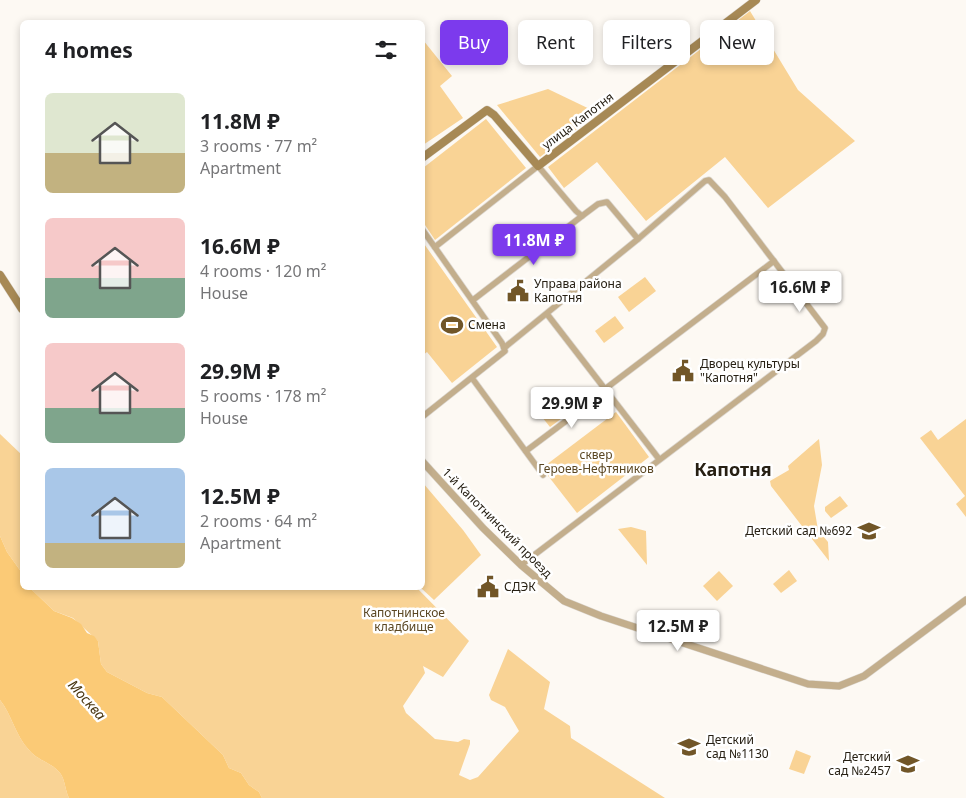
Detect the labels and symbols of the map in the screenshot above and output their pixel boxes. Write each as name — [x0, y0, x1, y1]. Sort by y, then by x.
street label: улица Капотня — [538, 88, 617, 153]
pin: 11.8M ₽ — [488, 224, 580, 266]
pin: 16.6M ₽ — [754, 270, 846, 313]
place label: Управа района Капотня — [534, 275, 622, 306]
public building icon: Управа района Капотня — [505, 278, 531, 304]
sports icon: Смена — [439, 312, 465, 338]
place label: Смена — [468, 316, 506, 333]
place label: Дворец культуры "Капотня" — [700, 355, 800, 386]
public building icon: Дворец культуры "Капотня" — [670, 358, 696, 384]
pin: 29.9M ₽ — [526, 386, 618, 429]
park label: сквер Героев-Нефтяников — [538, 446, 654, 477]
district label: Капотня — [694, 457, 772, 481]
street label: 1-й Капотнинский проезд — [439, 464, 557, 582]
school or university icon: Детский сад №692 — [856, 518, 882, 544]
place label: Детский сад №692 — [745, 522, 852, 539]
public building icon: СДЭК — [475, 574, 501, 600]
place label: СДЭК — [504, 578, 536, 595]
park label: Капотнинское кладбище — [363, 604, 445, 635]
pin: 12.5M ₽ — [632, 610, 724, 652]
water label: Москва — [64, 675, 111, 724]
place label: Детский сад №1130 — [706, 731, 769, 762]
school or university icon: Детский сад №1130 — [676, 734, 702, 760]
place label: Детский сад №2457 — [828, 748, 891, 779]
school or university icon: Детский сад №2457 — [895, 751, 921, 777]

